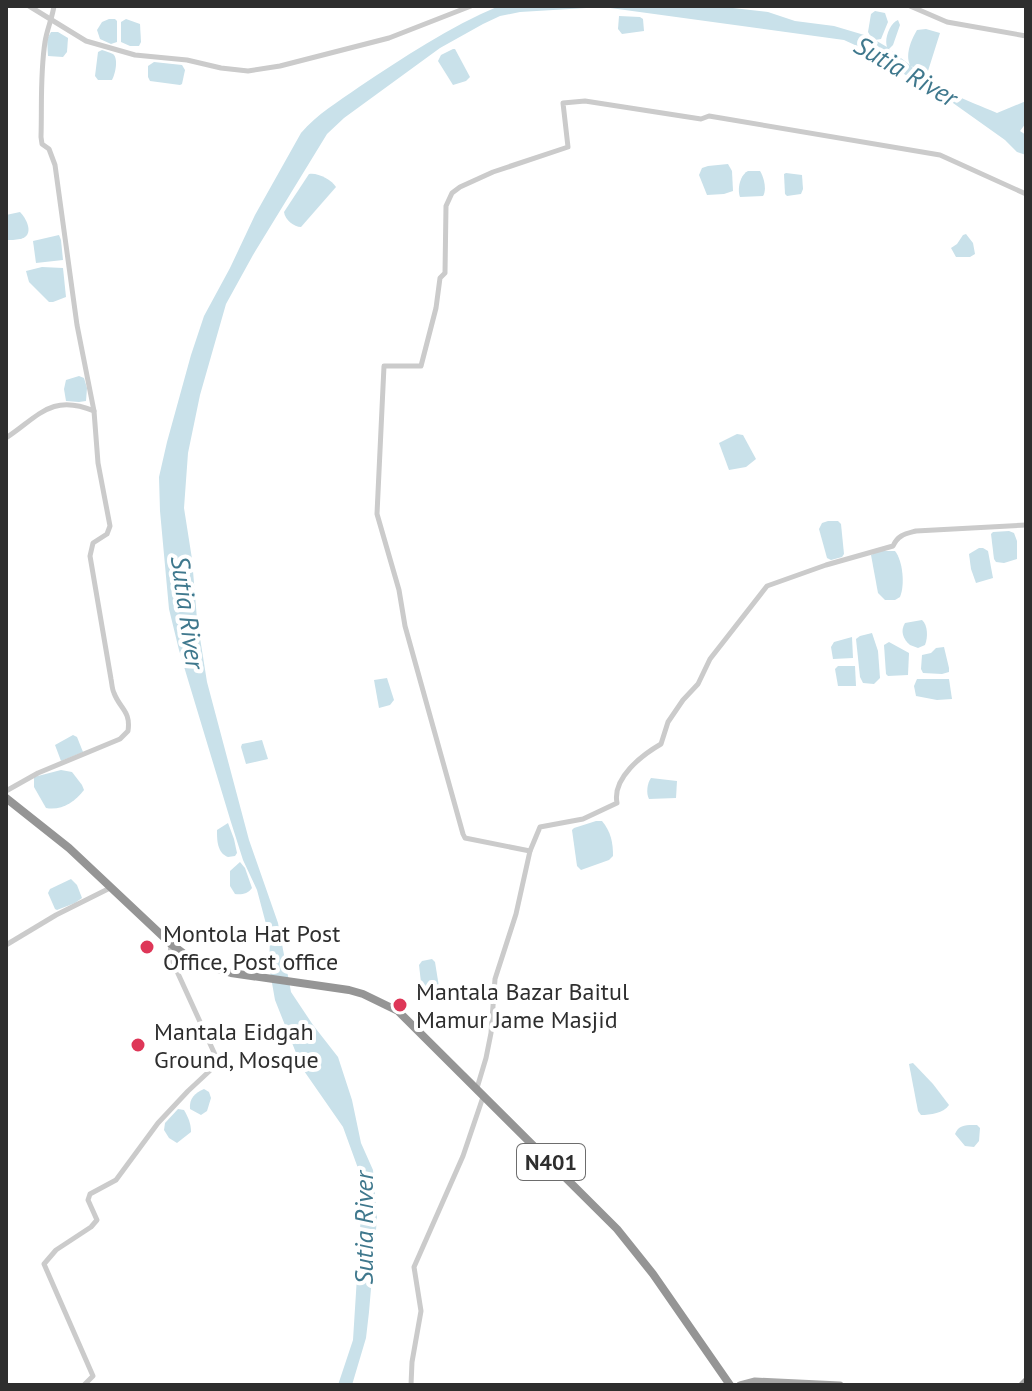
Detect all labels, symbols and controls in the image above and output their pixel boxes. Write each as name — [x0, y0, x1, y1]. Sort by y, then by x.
water label: Sutia River — [849, 28, 965, 114]
water label: Sutia River — [164, 553, 212, 672]
place label: Montola Hat Post Office, Post office — [163, 918, 340, 977]
marker: Montola Hat Post Office, Post office — [138, 938, 156, 956]
place label: Mantala Bazar Baitul Mamur Jame Masjid — [416, 976, 629, 1035]
marker: Mantala Bazar Baitul Mamur Jame Masjid — [391, 996, 409, 1014]
place label: Mantala Eidgah Ground, Mosque — [154, 1016, 319, 1075]
marker: Mantala Eidgah Ground, Mosque — [129, 1036, 147, 1054]
road number: N401 — [517, 1144, 585, 1180]
water label: Sutia River — [347, 1170, 380, 1285]

